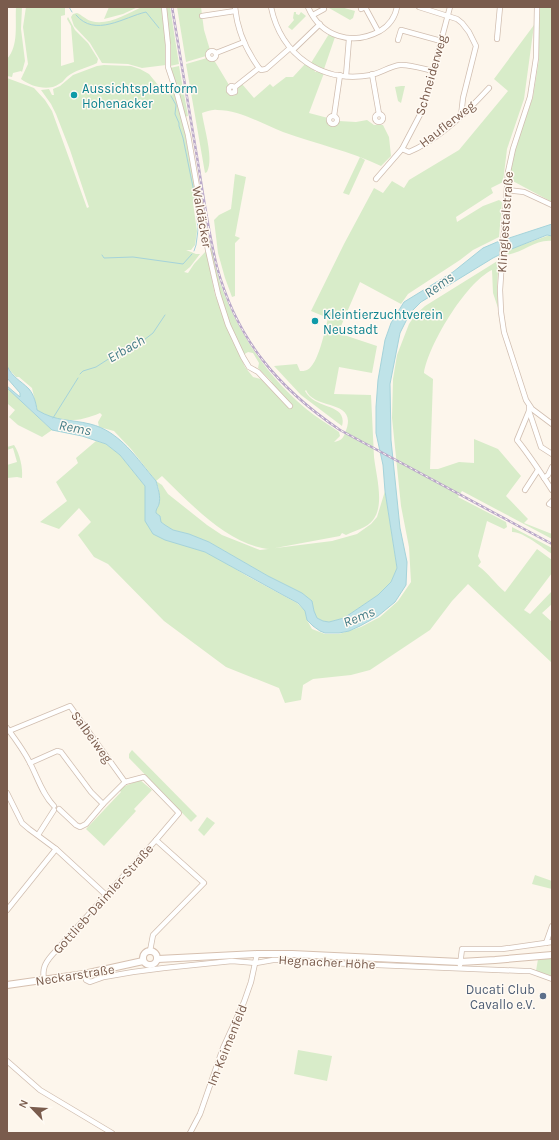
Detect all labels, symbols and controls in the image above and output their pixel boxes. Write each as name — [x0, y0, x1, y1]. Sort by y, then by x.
street label: Schneiderweg — [412, 32, 450, 117]
place label: Aussichtsplattform Hohenacker — [82, 81, 198, 111]
marker: Aussichtsplattform Hohenacker — [69, 90, 79, 100]
street label: Hauflerweg — [416, 97, 478, 150]
street label: Klinglestalstraße — [494, 170, 516, 273]
street label: Waldäcker — [189, 185, 215, 249]
water label: Rems — [421, 268, 457, 301]
place label: Kleintierzuchtverein Neustadt — [323, 307, 443, 337]
marker: Kleintierzuchtverein Neustadt — [310, 316, 320, 326]
water label: Erbach — [104, 332, 148, 366]
water label: Rems — [57, 417, 93, 440]
water label: Rems — [341, 603, 378, 631]
street label: Salbeiweg — [68, 708, 116, 766]
street label: Gottlieb-Daimler-Straße — [50, 841, 156, 957]
street label: Hegnacher Höhe — [278, 952, 376, 972]
street label: Neckarstraße — [34, 961, 116, 989]
place label: Ducati Club Cavallo e.V. — [466, 982, 535, 1012]
marker: Ducati Club Cavallo e.V. — [538, 991, 548, 1001]
street label: Im Keimenfeld — [204, 1002, 250, 1088]
north arrow — [12, 1088, 52, 1128]
text: N — [16, 1098, 31, 1110]

